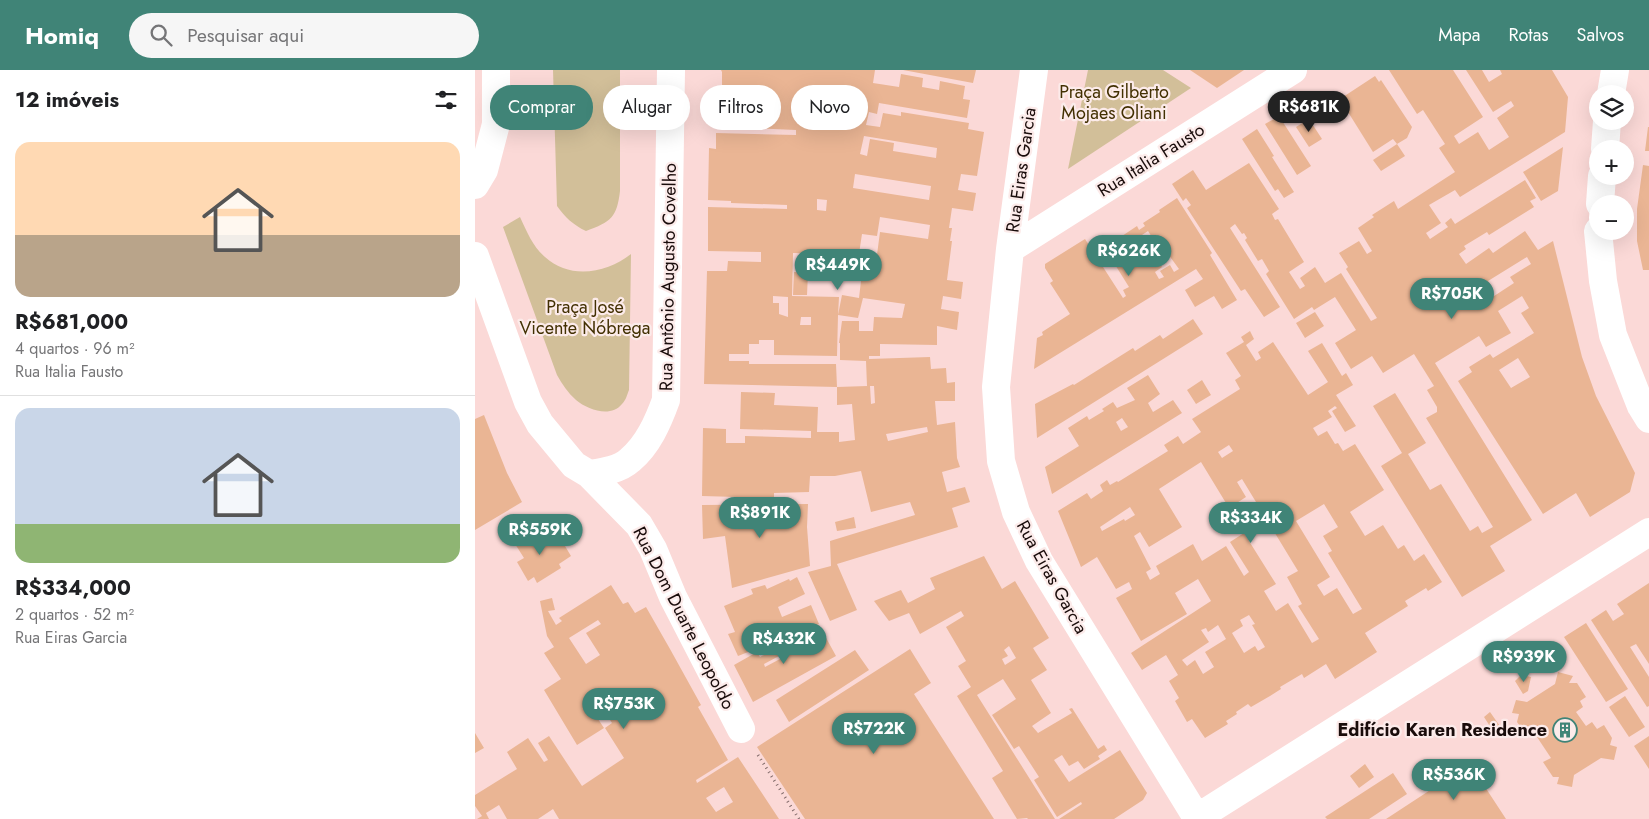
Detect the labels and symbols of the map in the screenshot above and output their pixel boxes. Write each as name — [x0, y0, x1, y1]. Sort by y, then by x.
park label: Praça Gilberto Mojaes Oliani — [1059, 79, 1169, 126]
pin: R$681K — [1268, 90, 1350, 133]
street label: Rua Eiras Garcia — [999, 106, 1043, 234]
street label: Rua Italia Fausto — [1092, 117, 1210, 203]
street label: Rua Antônio Augusto Covelho — [653, 163, 683, 391]
pin: R$626K — [1088, 234, 1170, 277]
pin: R$449K — [797, 248, 879, 291]
pin: R$705K — [1411, 278, 1493, 320]
park label: Praça José Vicente Nóbrega — [519, 294, 651, 341]
pin: R$891K — [719, 496, 801, 539]
pin: R$334K — [1210, 502, 1292, 544]
pin: R$559K — [499, 514, 581, 556]
street label: Rua Eiras Garcia — [1010, 516, 1094, 638]
street label: Rua Dom Duarte Leopoldo — [627, 522, 742, 714]
pin: R$432K — [743, 622, 825, 665]
pin: R$939K — [1483, 640, 1565, 683]
pin: R$753K — [583, 688, 665, 730]
pin: R$722K — [833, 712, 915, 755]
place label: Edifício Karen Residence — [1337, 717, 1547, 743]
building icon: Edifício Karen Residence — [1552, 717, 1578, 743]
pin: R$536K — [1413, 758, 1495, 801]

